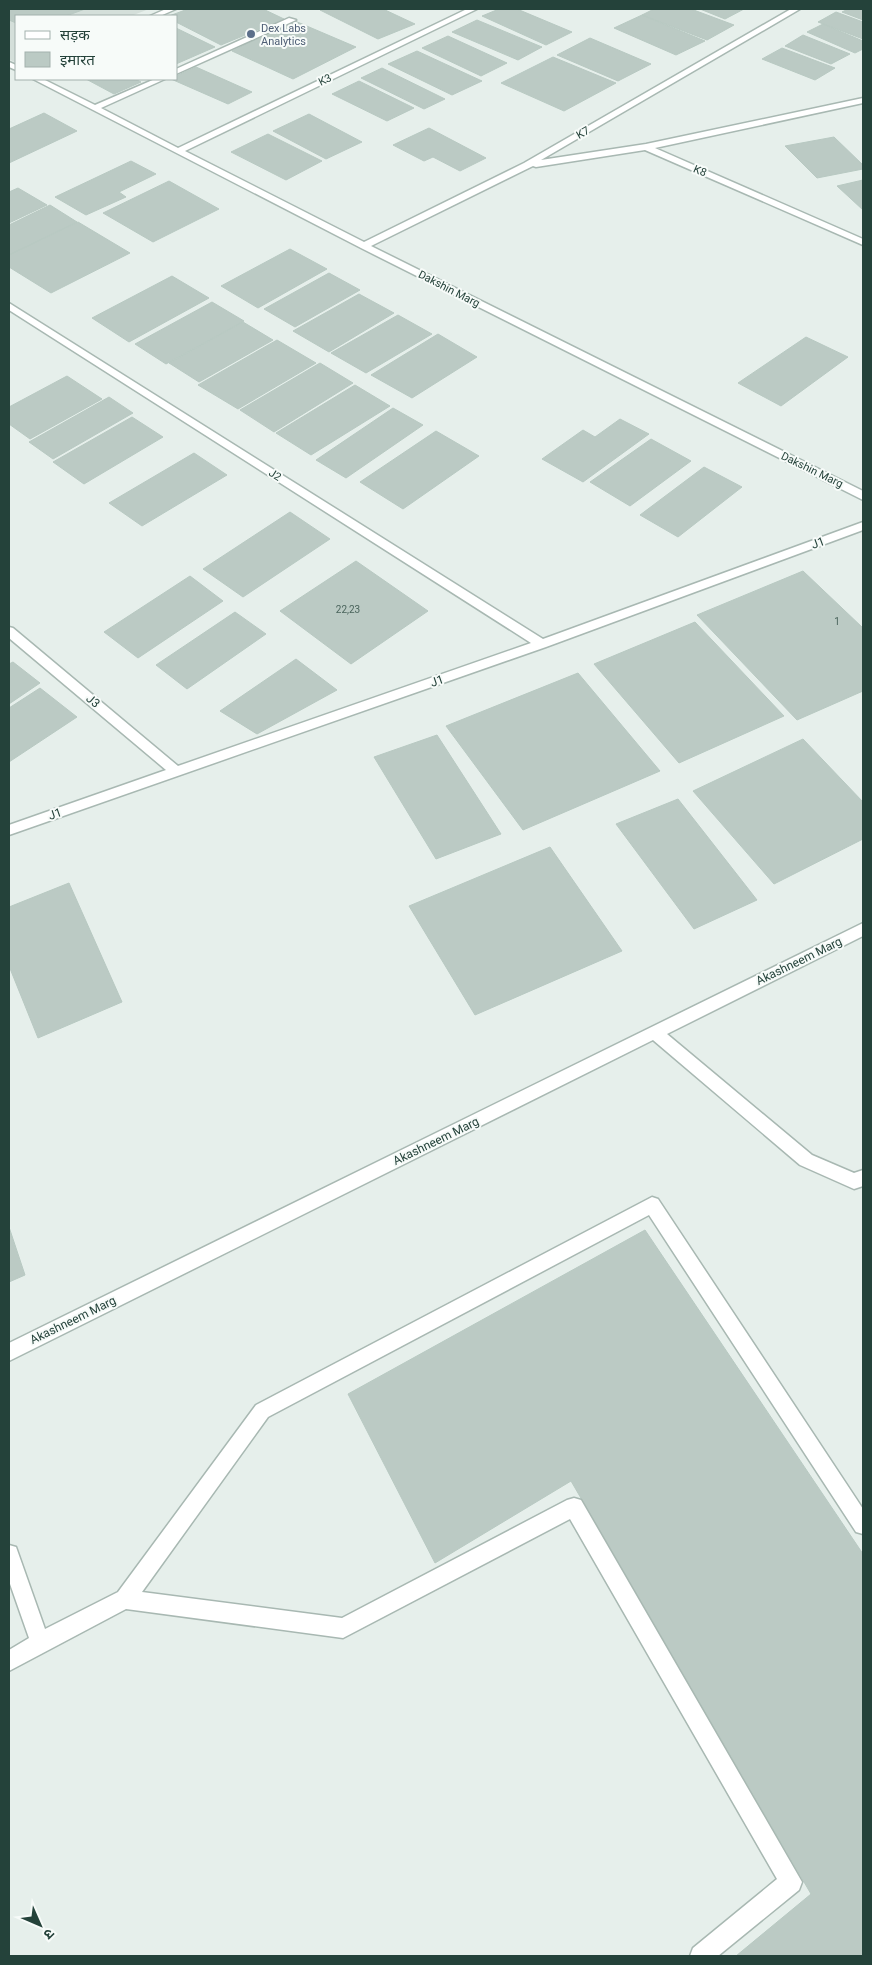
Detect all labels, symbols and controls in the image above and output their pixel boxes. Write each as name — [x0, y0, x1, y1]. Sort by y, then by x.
legend — [15, 15, 178, 80]
place label: Dex Labs Analytics — [261, 22, 306, 48]
text: सड़क — [60, 26, 90, 44]
marker: Dex Labs Analytics — [245, 28, 257, 40]
text: इमारत — [60, 51, 95, 69]
street label: K3 — [316, 71, 334, 89]
street label: K7 — [574, 124, 592, 142]
street label: K8 — [691, 162, 709, 180]
street label: Dakshin Marg — [416, 268, 482, 310]
street label: Dakshin Marg — [779, 449, 845, 491]
street label: J2 — [266, 466, 284, 484]
street label: J1 — [809, 534, 827, 552]
house number: 22,23 — [336, 604, 360, 615]
house number: 1 — [834, 616, 840, 627]
street label: J1 — [428, 672, 446, 690]
street label: J3 — [83, 691, 103, 711]
street label: J1 — [46, 805, 64, 823]
street label: Akashneem Marg — [754, 934, 844, 988]
street label: Akashneem Marg — [391, 1114, 481, 1168]
street label: Akashneem Marg — [28, 1293, 118, 1347]
north arrow — [15, 1900, 65, 1950]
text: उ — [40, 1926, 58, 1943]

